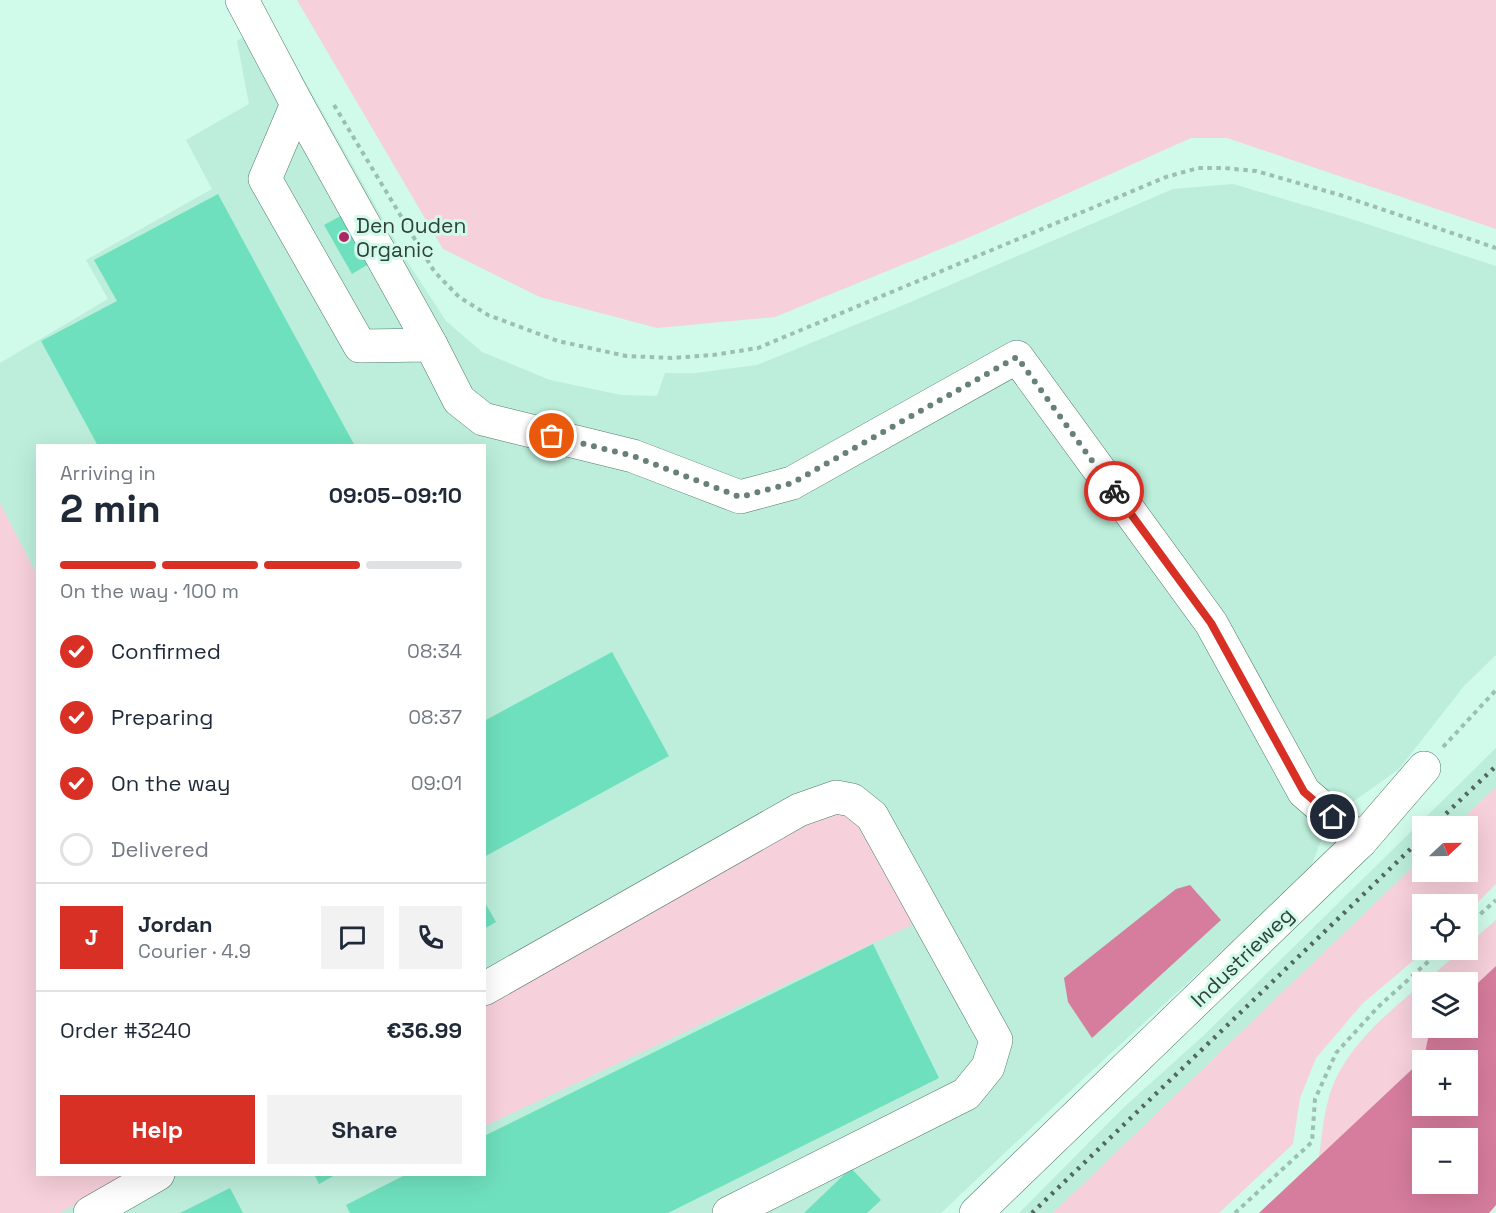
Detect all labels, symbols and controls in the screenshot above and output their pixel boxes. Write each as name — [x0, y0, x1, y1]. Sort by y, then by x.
place label: Den Ouden Organic — [356, 212, 466, 263]
marker: Den Ouden Organic — [337, 230, 351, 244]
pin — [526, 410, 577, 461]
icon: bag — [535, 419, 568, 452]
text: Arriving in — [60, 460, 156, 486]
courier — [1084, 461, 1144, 521]
icon: bike — [1098, 475, 1131, 508]
text: 09:05–09:10 — [329, 481, 462, 509]
text: 2 min — [60, 484, 161, 533]
text: On the way · 100 m — [60, 578, 239, 604]
icon: check — [60, 635, 93, 668]
text: Confirmed — [111, 637, 221, 665]
text: 08:34 — [407, 638, 462, 664]
icon: check — [60, 701, 93, 734]
text: Preparing — [111, 703, 213, 731]
text: 08:37 — [408, 704, 462, 730]
icon: check — [60, 767, 93, 800]
text: On the way — [111, 769, 230, 797]
text: 09:01 — [411, 770, 462, 796]
pin — [1307, 791, 1358, 842]
icon: home — [1316, 800, 1349, 833]
north arrow — [1412, 816, 1478, 882]
map controls — [1412, 816, 1478, 1194]
text: Delivered — [111, 835, 209, 863]
button: locate — [1412, 894, 1478, 960]
street label: Industrieweg — [1185, 901, 1299, 1013]
button: chat — [321, 906, 384, 969]
button: phone — [399, 906, 462, 969]
text: Jordan — [138, 910, 213, 938]
text: J — [85, 923, 98, 951]
text: Courier · 4.9 — [138, 938, 251, 964]
button: layers — [1412, 972, 1478, 1038]
text: Order #3240 — [60, 1016, 191, 1044]
text: €36.99 — [386, 1016, 462, 1044]
button: + — [1412, 1050, 1478, 1116]
button: Help — [60, 1095, 255, 1164]
button: Share — [267, 1095, 462, 1164]
button: − — [1412, 1128, 1478, 1194]

